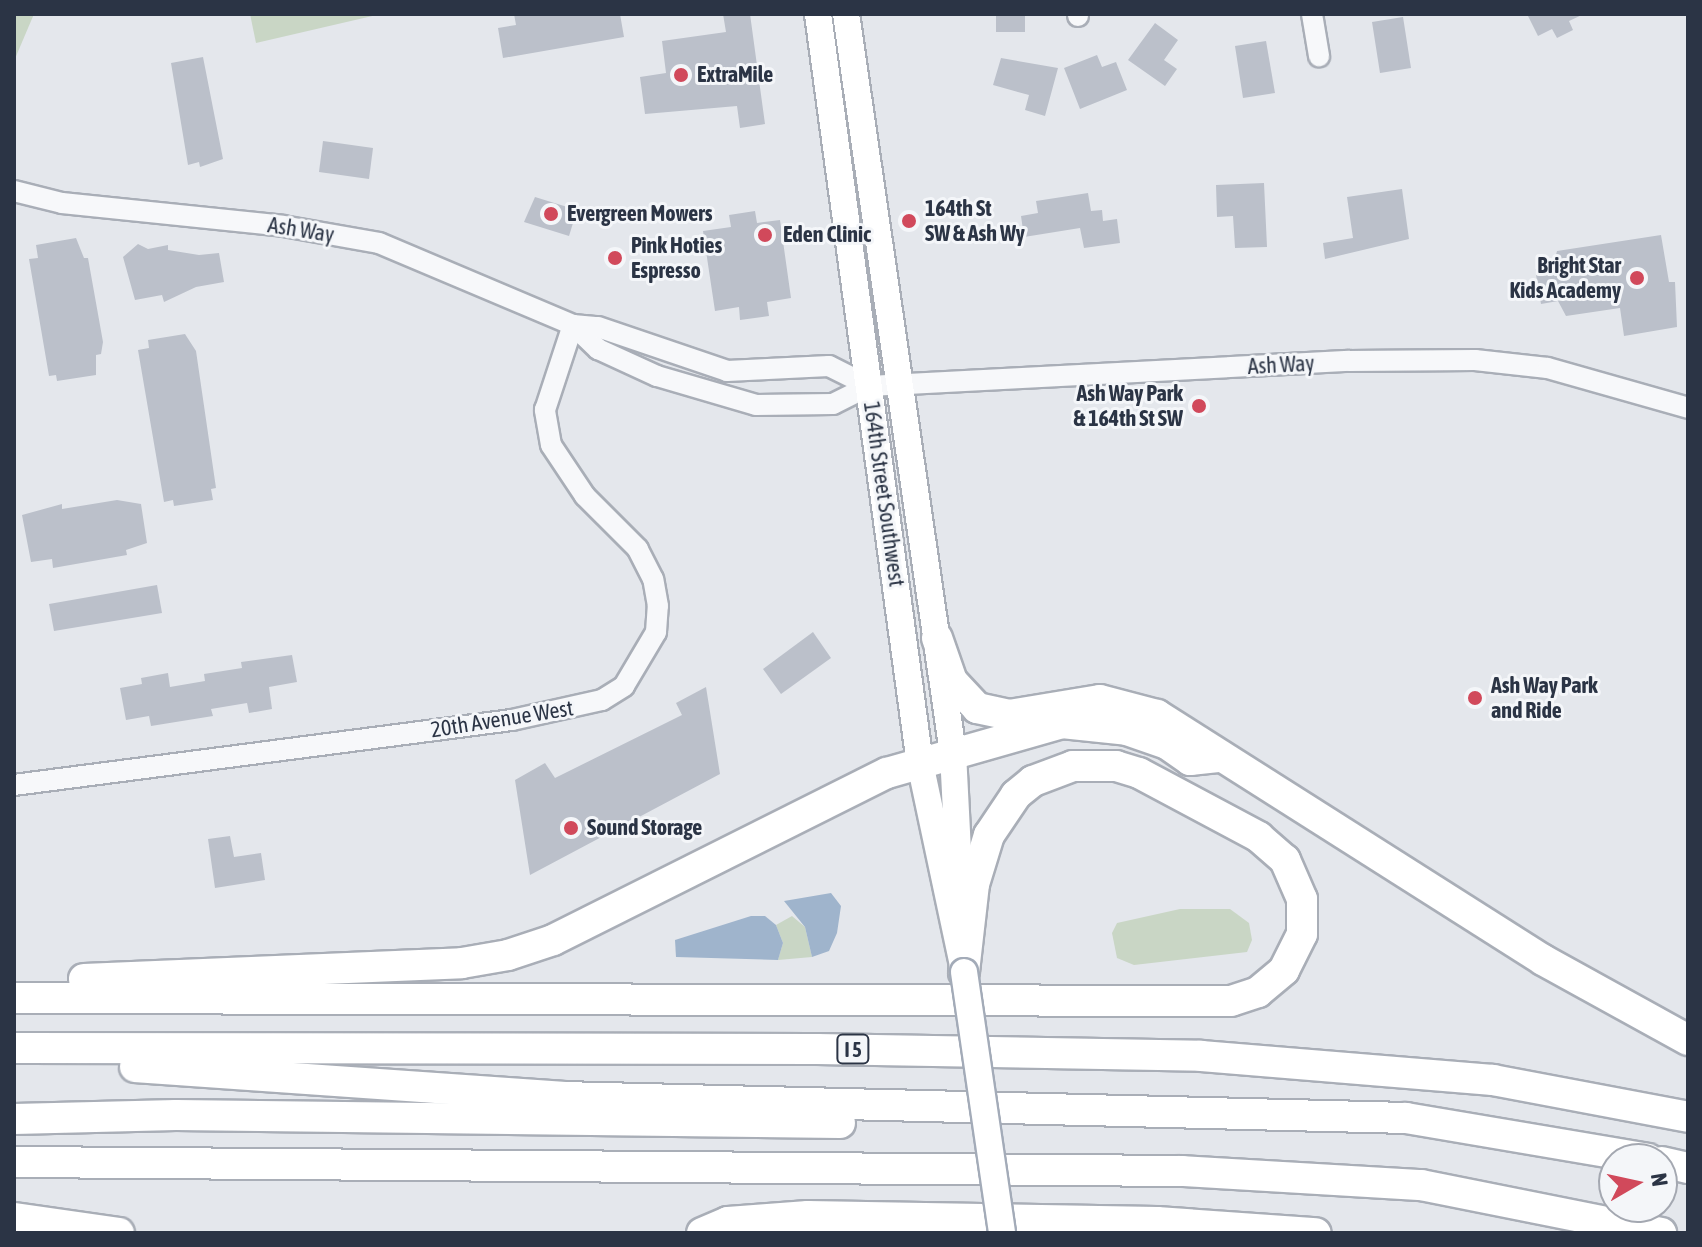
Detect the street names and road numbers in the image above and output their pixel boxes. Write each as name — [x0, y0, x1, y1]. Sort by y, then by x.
street label: Ash Way — [266, 212, 336, 248]
street label: Ash Way — [1247, 350, 1315, 380]
street label: 164th Street Southwest — [858, 400, 910, 588]
street label: 20th Avenue West — [429, 695, 575, 743]
road number: I 5 — [835, 1033, 871, 1065]

